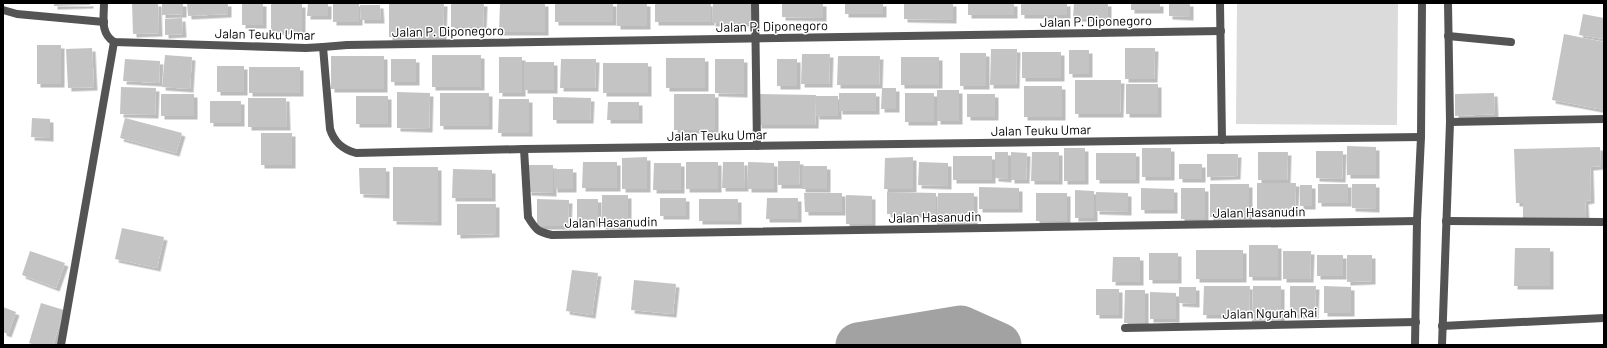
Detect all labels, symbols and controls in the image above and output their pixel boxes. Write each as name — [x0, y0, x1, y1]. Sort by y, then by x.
street label: Jalan P. Diponegoro — [1040, 12, 1152, 30]
street label: Jalan P. Diponegoro — [716, 17, 828, 35]
street label: Jalan P. Diponegoro — [392, 22, 504, 40]
street label: Jalan Teuku Umar — [215, 25, 316, 43]
street label: Jalan Teuku Umar — [991, 121, 1092, 139]
street label: Jalan Teuku Umar — [667, 126, 768, 144]
street label: Jalan Hasanudin — [1212, 203, 1306, 221]
street label: Jalan Hasanudin — [888, 208, 982, 226]
street label: Jalan Hasanudin — [564, 213, 658, 231]
street label: Jalan Ngurah Rai — [1222, 304, 1318, 322]

